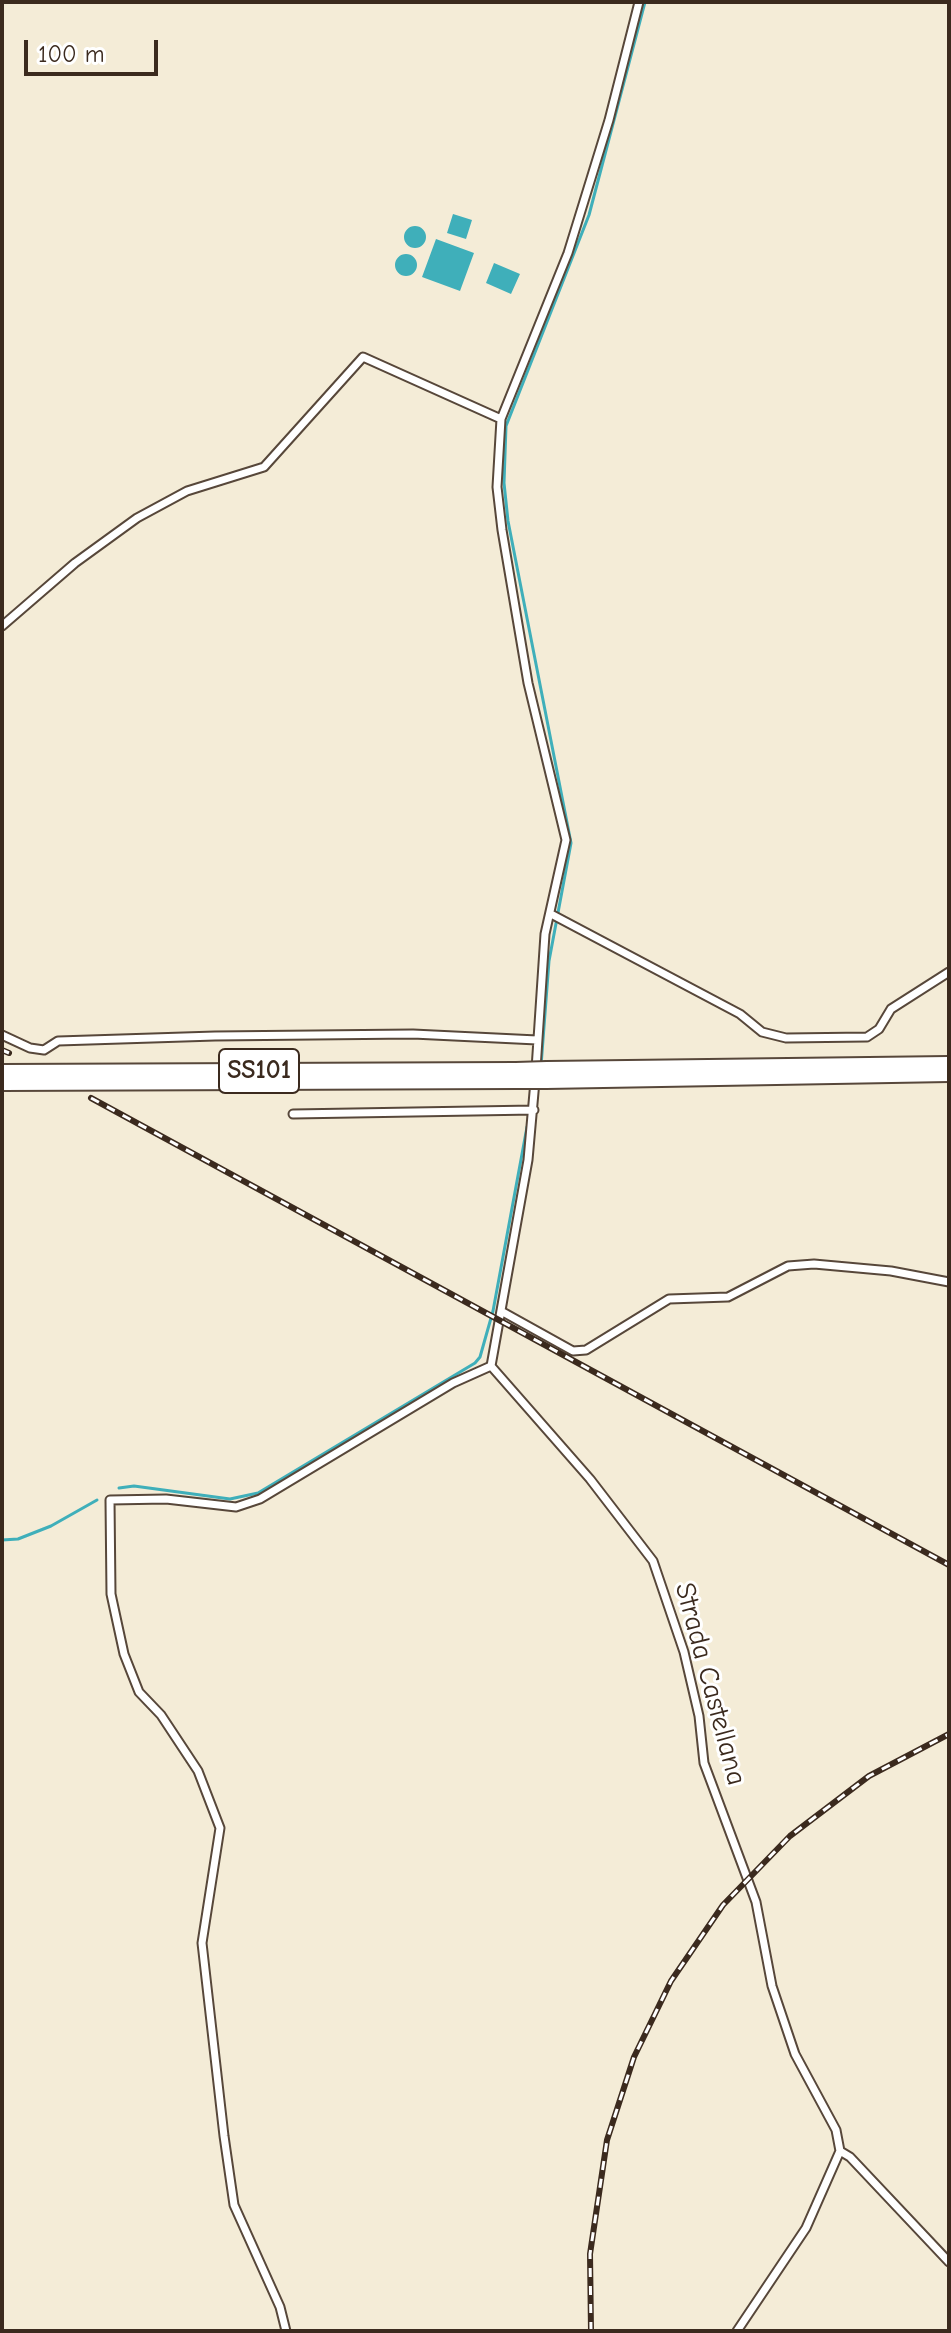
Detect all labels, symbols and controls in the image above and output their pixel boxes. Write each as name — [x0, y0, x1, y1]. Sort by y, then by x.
scale bar — [28, 24, 162, 74]
text: 100 m — [38, 40, 105, 68]
road number: SS101 — [219, 1049, 299, 1093]
street label: Strada Castellana — [667, 1579, 753, 1789]

